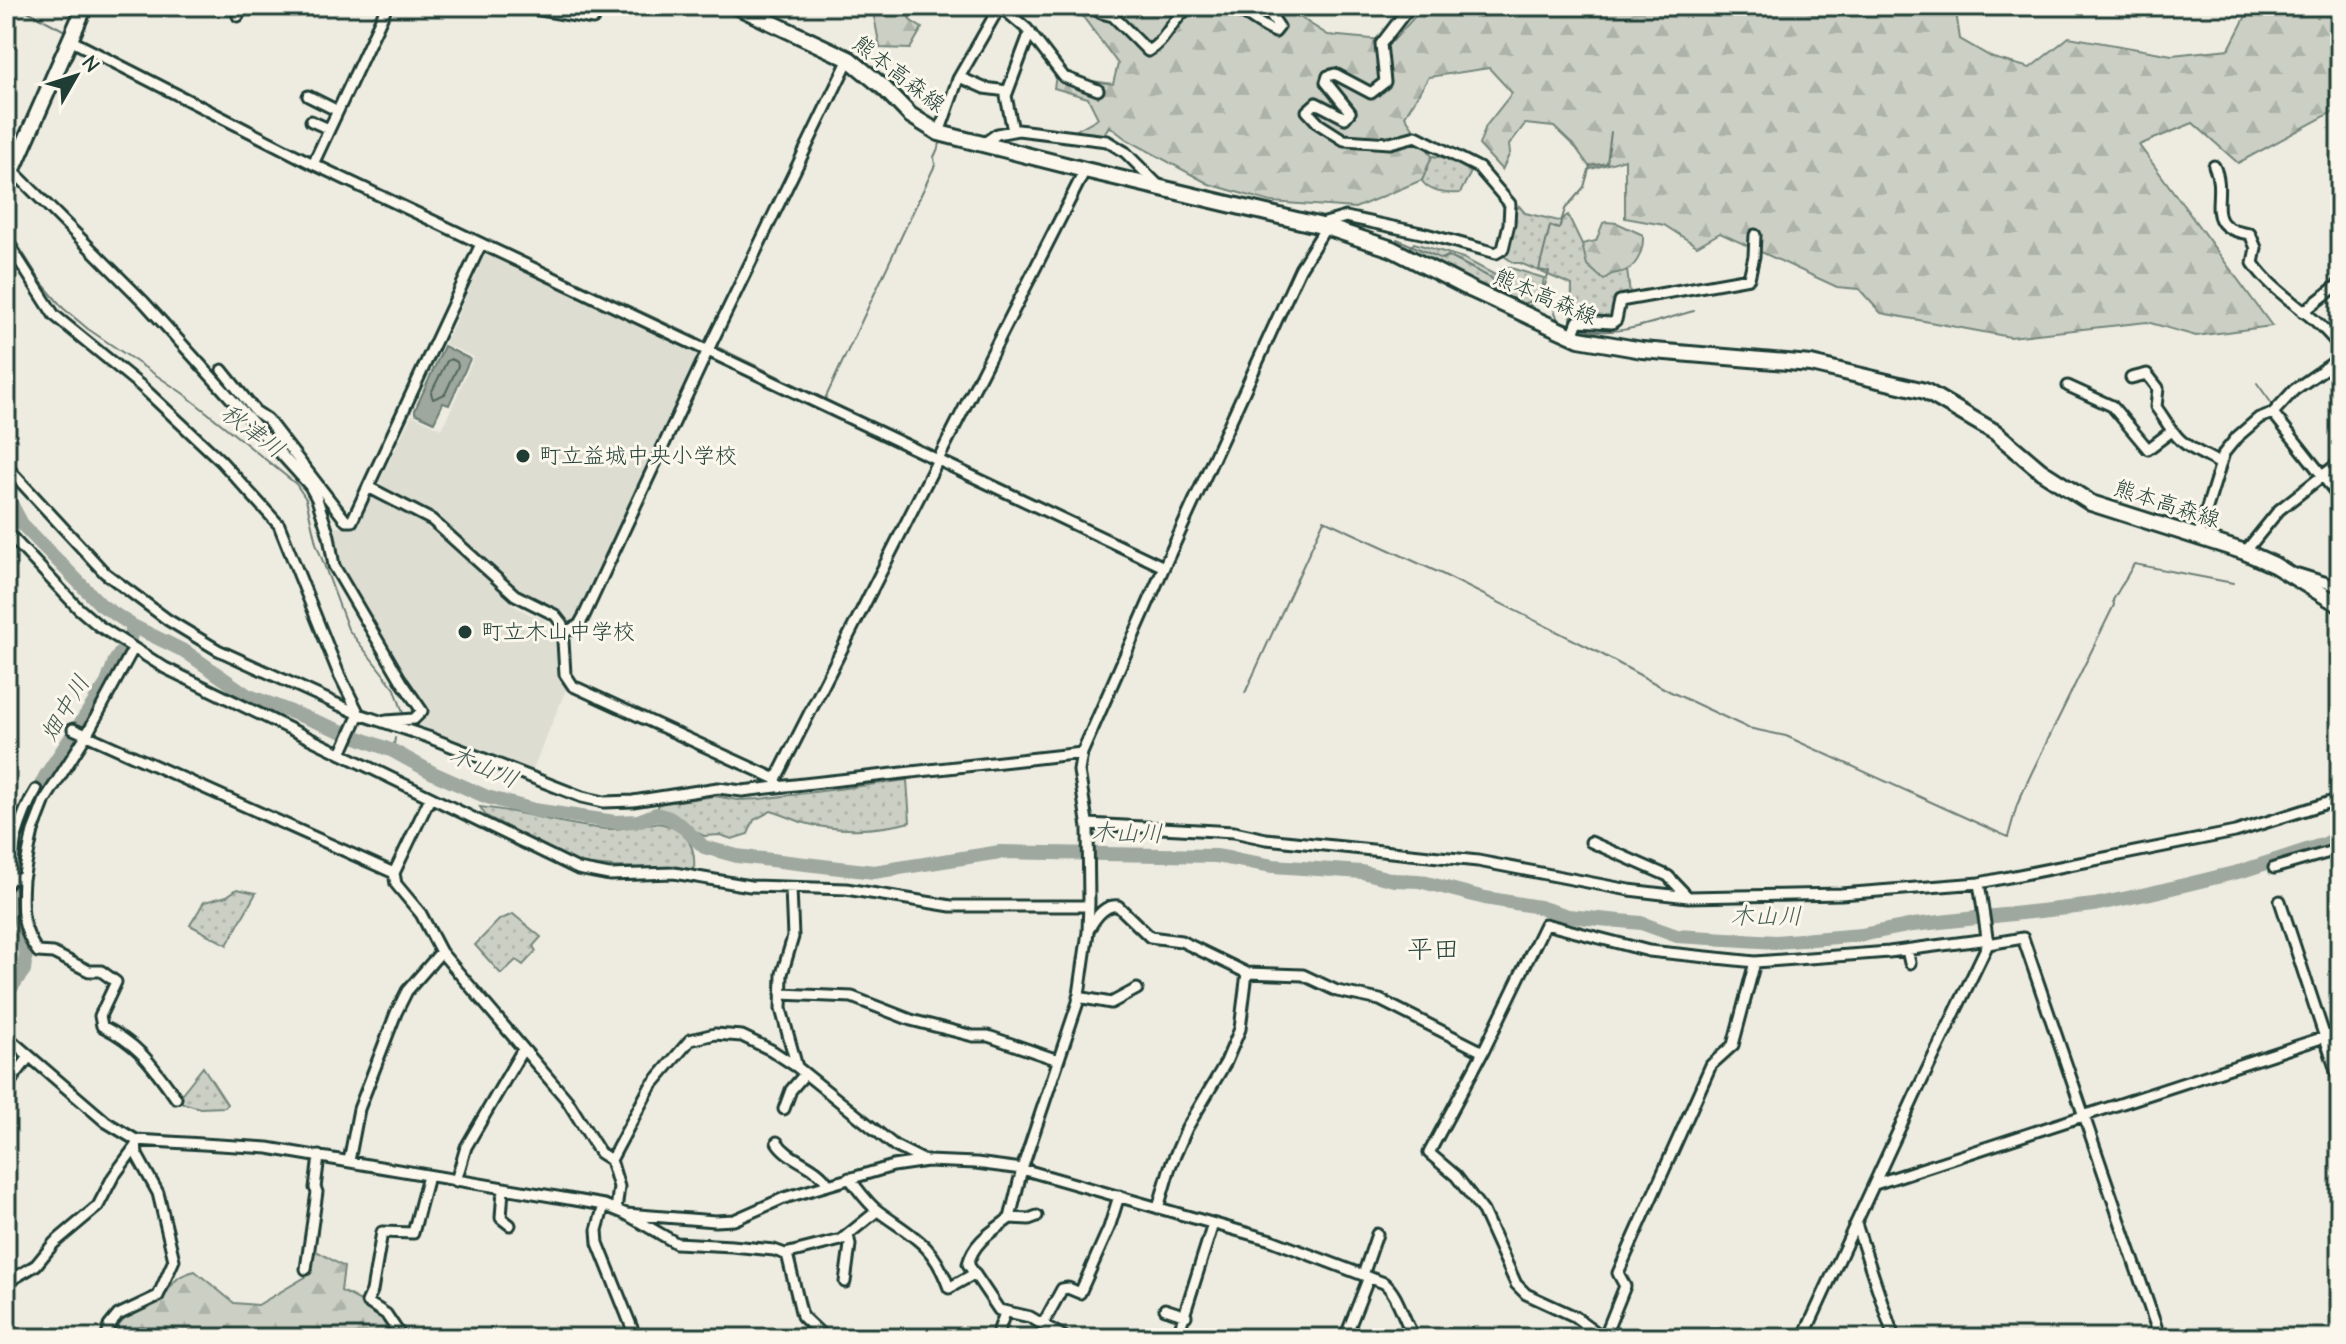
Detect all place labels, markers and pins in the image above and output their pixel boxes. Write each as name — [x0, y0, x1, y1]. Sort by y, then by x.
place label: 町立益城中央小学校 — [539, 443, 737, 469]
marker: 町立益城中央小学校 — [514, 447, 532, 465]
place label: 町立木山中学校 — [481, 619, 635, 645]
marker: 町立木山中学校 — [456, 623, 474, 641]

